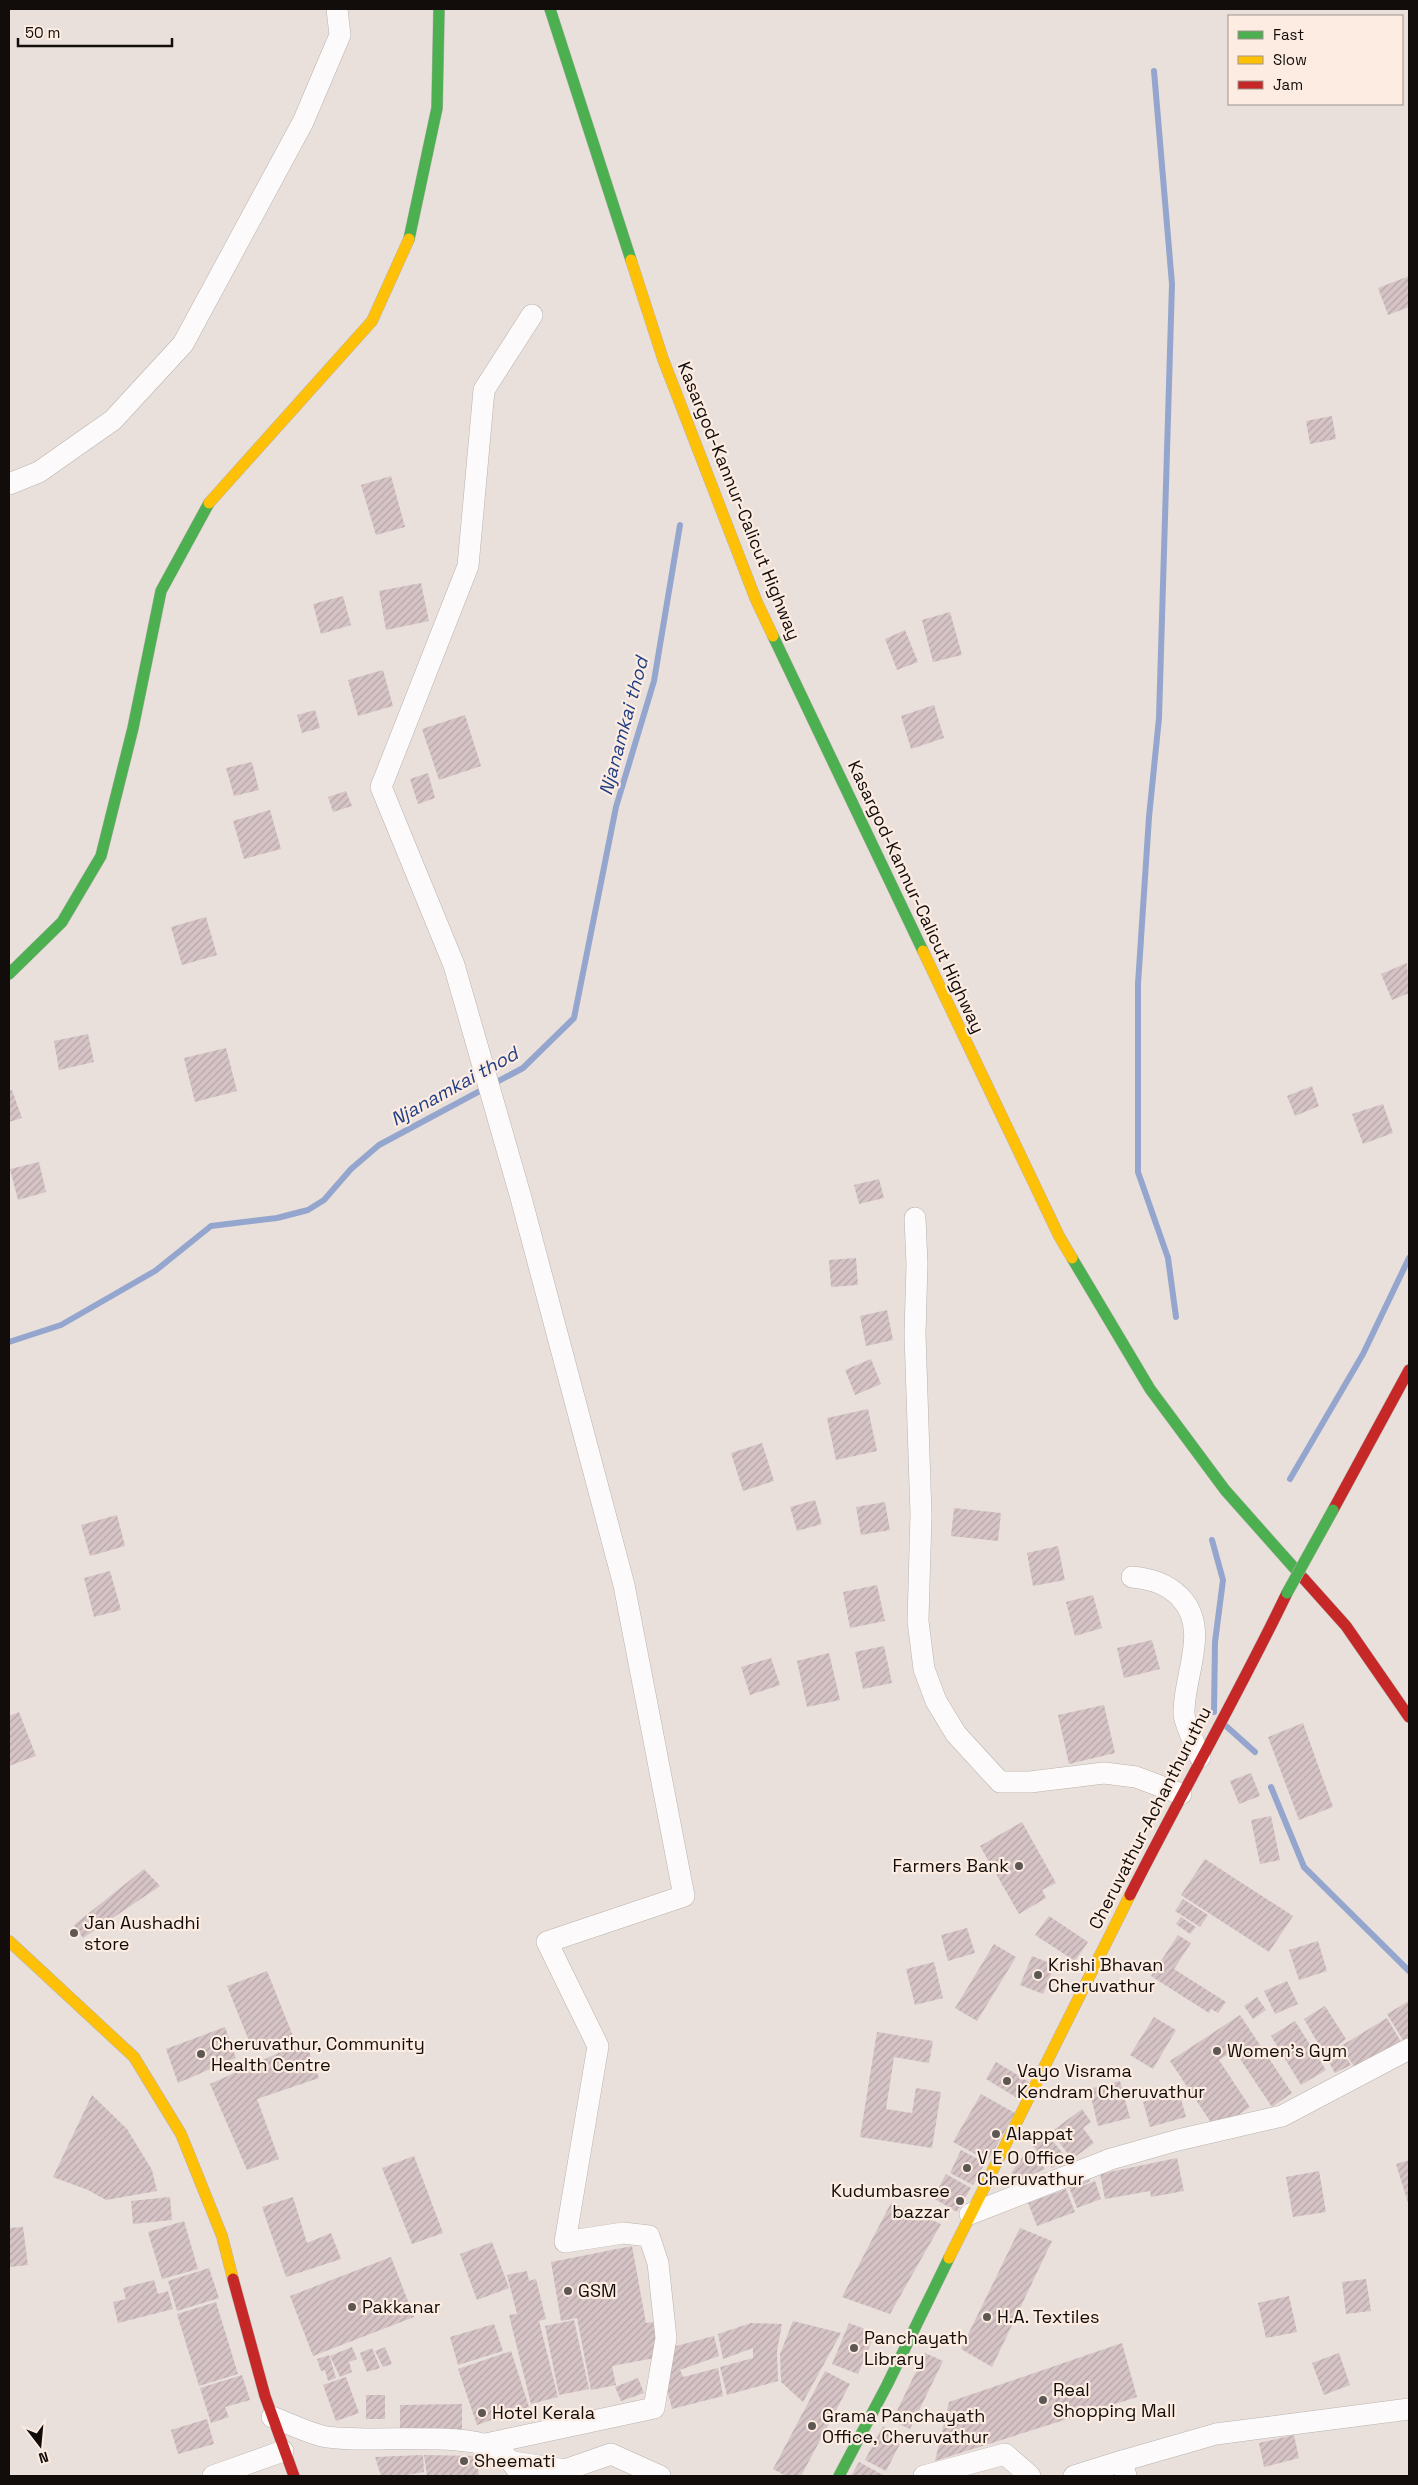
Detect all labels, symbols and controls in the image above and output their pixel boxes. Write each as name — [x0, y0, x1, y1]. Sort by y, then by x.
scale bar — [18, 15, 171, 47]
legend — [1228, 15, 1403, 105]
text: 50 m — [25, 23, 60, 42]
text: Fast — [1273, 25, 1304, 44]
text: Slow — [1273, 50, 1307, 69]
text: Jam — [1273, 75, 1303, 94]
street label: Kasargod-Kannur-Calicut Highway — [673, 358, 806, 643]
water label: Njanamkai thod — [593, 653, 654, 798]
street label: Kasargod-Kannur-Calicut Highway — [843, 757, 990, 1037]
water label: Njanamkai thod — [386, 1040, 524, 1132]
street label: Cheruvathur-Achanthuruthu — [1083, 1702, 1216, 1933]
place label: Farmers Bank — [892, 1854, 1009, 1877]
marker: Farmers Bank — [1013, 1860, 1025, 1872]
place label: Jan Aushadhi store — [84, 1911, 200, 1955]
marker: Jan Aushadhi store — [68, 1927, 80, 1939]
place label: Krishi Bhavan Cheruvathur — [1048, 1953, 1163, 1997]
marker: Krishi Bhavan Cheruvathur — [1032, 1969, 1044, 1981]
place label: Cheruvathur, Community Health Centre — [211, 2032, 425, 2076]
place label: Women's Gym — [1227, 2039, 1347, 2062]
marker: Women's Gym — [1211, 2045, 1223, 2057]
marker: Cheruvathur, Community Health Centre — [195, 2048, 207, 2060]
place label: Vayo Visrama Kendram Cheruvathur — [1017, 2059, 1205, 2103]
marker: Vayo Visrama Kendram Cheruvathur — [1001, 2075, 1013, 2087]
place label: Alappat — [1006, 2122, 1073, 2145]
marker: Alappat — [990, 2128, 1002, 2140]
place label: V E O Office Cheruvathur — [977, 2146, 1084, 2190]
marker: V E O Office Cheruvathur — [961, 2162, 973, 2174]
place label: Kudumbasree bazzar — [831, 2179, 950, 2223]
marker: Kudumbasree bazzar — [954, 2195, 966, 2207]
place label: GSM — [578, 2279, 616, 2302]
marker: GSM — [562, 2285, 574, 2297]
place label: Pakkanar — [362, 2295, 441, 2318]
marker: Pakkanar — [346, 2301, 358, 2313]
place label: H.A. Textiles — [997, 2305, 1100, 2328]
marker: H.A. Textiles — [981, 2311, 993, 2323]
place label: Panchayath Library — [864, 2326, 968, 2370]
marker: Panchayath Library — [848, 2342, 860, 2354]
place label: Real Shopping Mall — [1053, 2378, 1176, 2422]
marker: Real Shopping Mall — [1037, 2394, 1049, 2406]
place label: Hotel Kerala — [492, 2401, 595, 2424]
place label: Grama Panchayath Office, Cheruvathur — [822, 2404, 989, 2448]
marker: Hotel Kerala — [476, 2407, 488, 2419]
north arrow — [15, 2420, 65, 2470]
marker: Grama Panchayath Office, Cheruvathur — [806, 2420, 818, 2432]
text: N — [37, 2448, 51, 2467]
place label: Sheemati — [474, 2449, 555, 2472]
marker: Sheemati — [458, 2455, 470, 2467]

